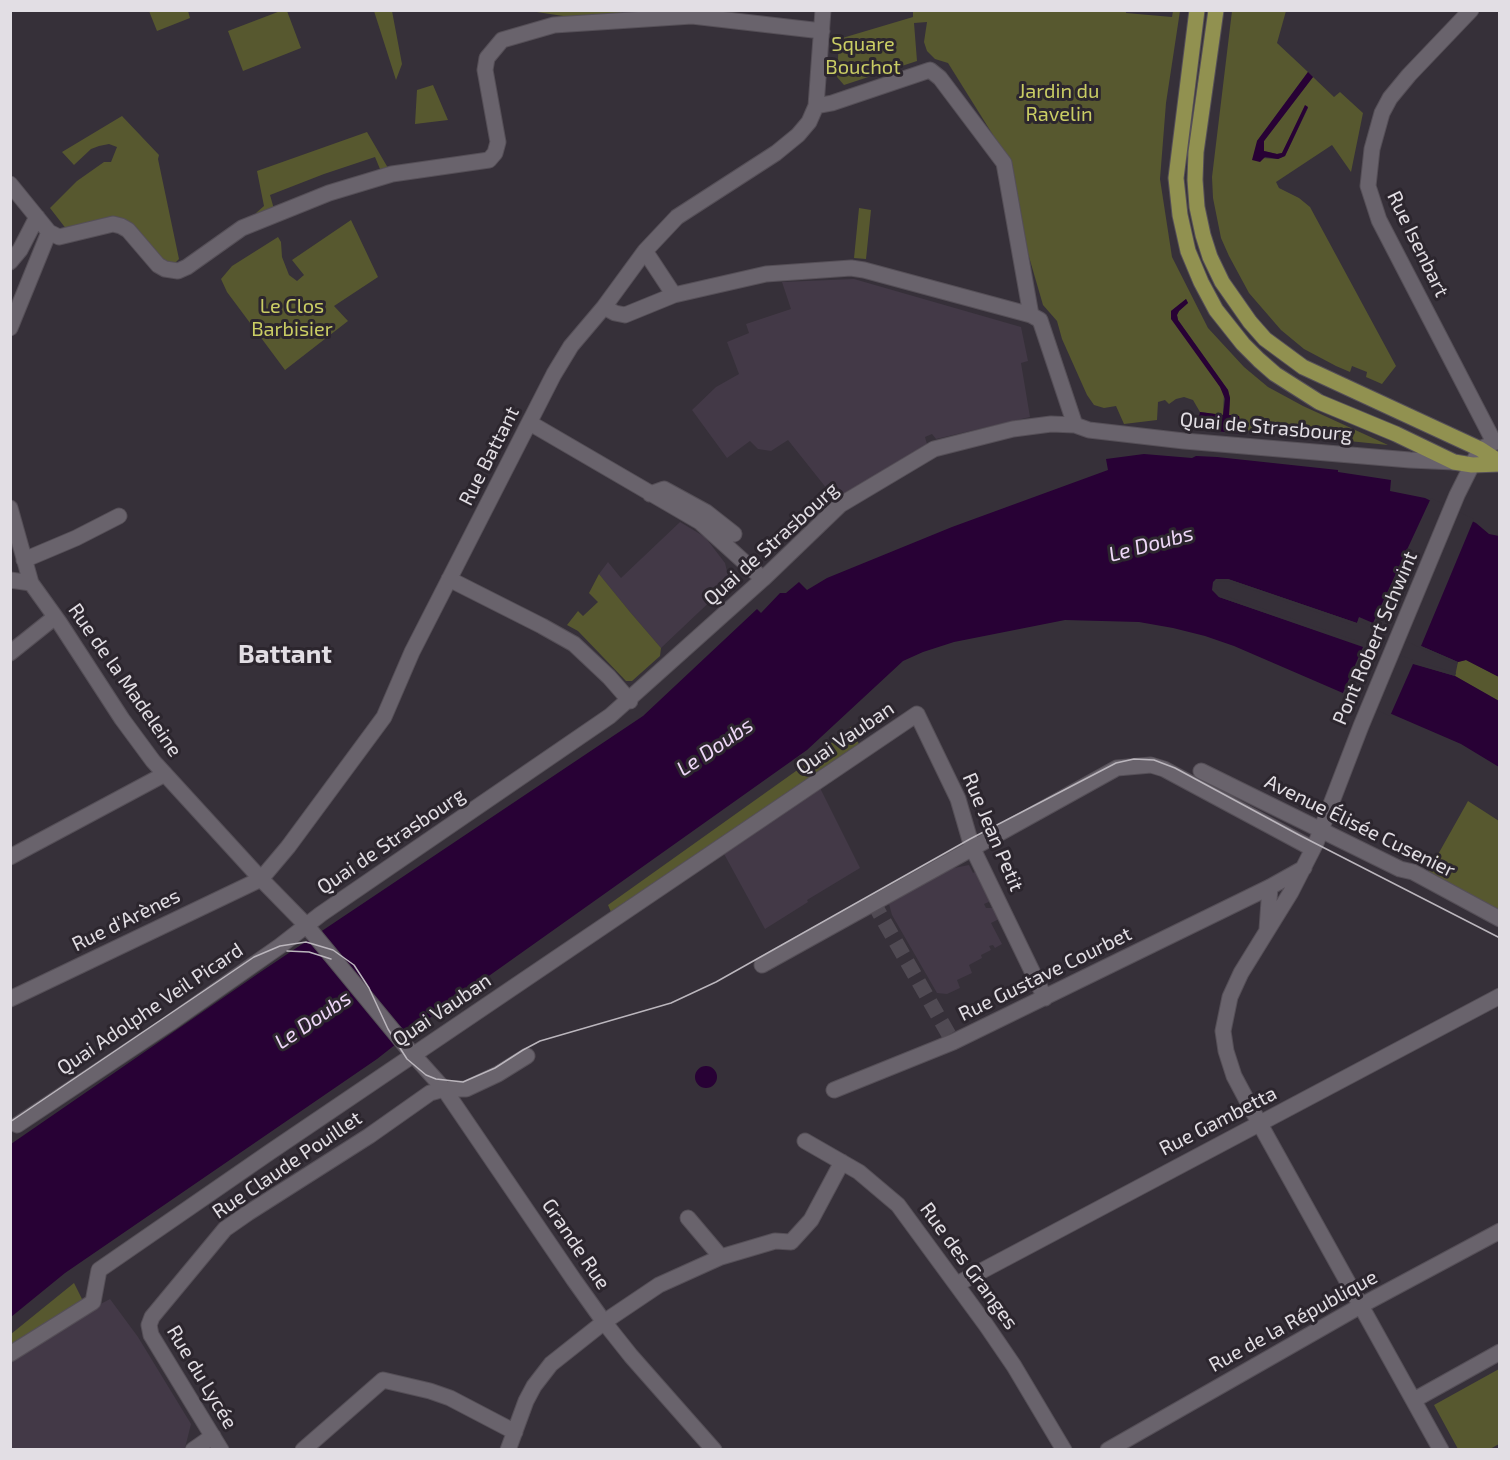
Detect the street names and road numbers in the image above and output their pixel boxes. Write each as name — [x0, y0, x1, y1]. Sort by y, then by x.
street label: Rue Isenbart — [1382, 187, 1454, 301]
street label: Rue Battant — [454, 403, 524, 509]
street label: Quai de Strasbourg — [1179, 408, 1353, 446]
street label: Quai de Strasbourg — [699, 477, 843, 611]
street label: Pont Robert Schwint — [1328, 548, 1422, 728]
street label: Rue de la Madeleine — [63, 599, 187, 761]
street label: Quai Vauban — [791, 696, 899, 780]
street label: Rue Jean Petit — [957, 769, 1029, 895]
street label: Avenue Élisée Cusenier — [1261, 769, 1459, 883]
street label: Quai de Strasbourg — [313, 783, 469, 899]
street label: Rue d'Arènes — [68, 883, 184, 957]
street label: Rue Gustave Courbet — [955, 922, 1135, 1026]
street label: Quai Adolphe Veil Picard — [52, 938, 248, 1080]
street label: Quai Vauban — [388, 968, 496, 1052]
street label: Rue Gambetta — [1155, 1081, 1281, 1161]
street label: Rue Claude Pouillet — [208, 1106, 366, 1224]
street label: Grande Rue — [537, 1194, 615, 1294]
street label: Rue des Granges — [915, 1198, 1023, 1334]
street label: Rue de la République — [1205, 1265, 1381, 1377]
street label: Rue du Lycée — [162, 1321, 242, 1433]

